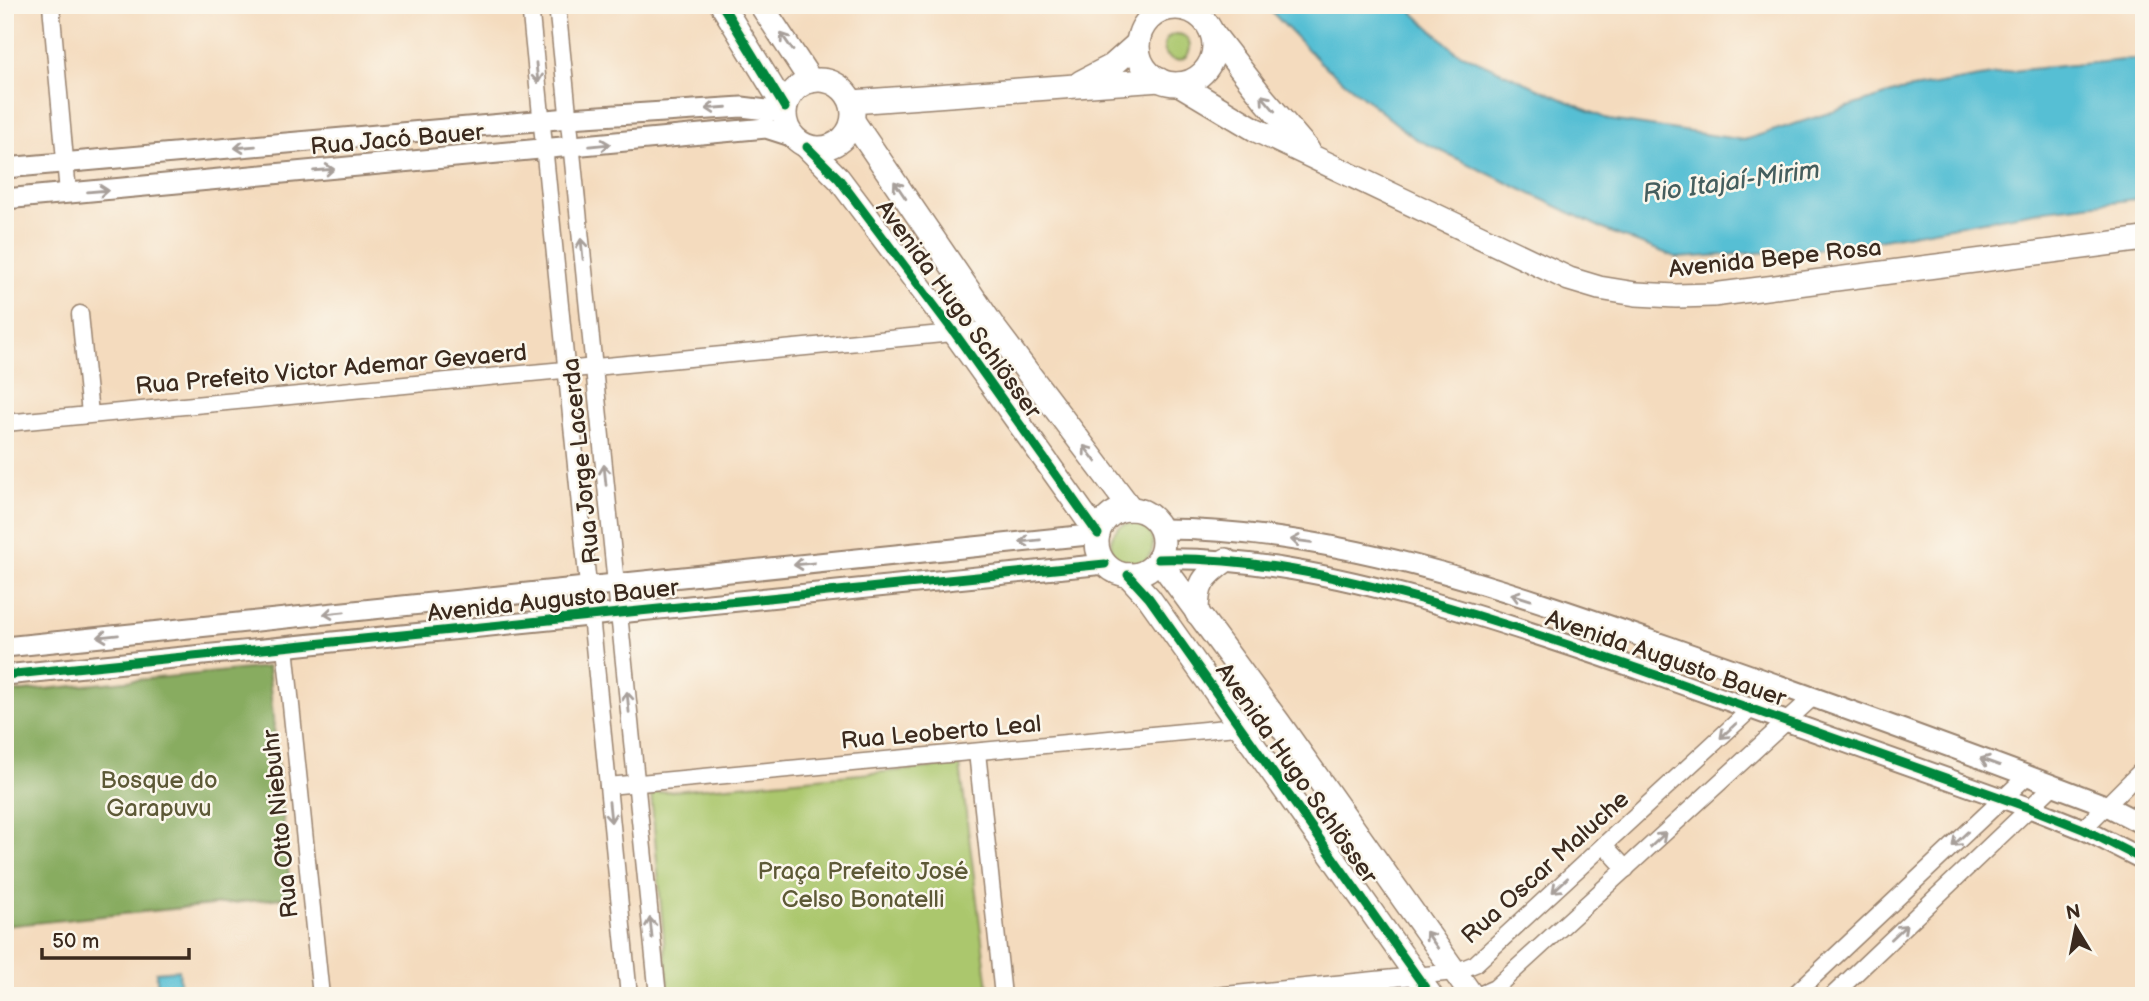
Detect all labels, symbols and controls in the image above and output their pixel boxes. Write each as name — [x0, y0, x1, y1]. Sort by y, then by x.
one-way arrow — [780, 33, 794, 53]
one-way arrow — [531, 61, 544, 84]
one-way arrow — [1260, 95, 1276, 113]
one-way arrow — [705, 102, 728, 115]
street label: Rua Jacó Bauer — [309, 117, 485, 162]
one-way arrow — [588, 138, 610, 151]
one-way arrow — [234, 141, 257, 154]
water label: Rio Itajaí-Mirim — [1641, 155, 1822, 210]
one-way arrow — [312, 163, 335, 176]
one-way arrow — [893, 181, 907, 200]
one-way arrow — [86, 184, 108, 197]
street label: Avenida Hugo Schlösser — [870, 194, 1048, 424]
street label: Avenida Bepe Rosa — [1667, 233, 1883, 284]
one-way arrow — [575, 238, 588, 261]
street label: Rua Prefeito Victor Ademar Gevaerd — [134, 338, 528, 401]
street label: Rua Jorge Lacerda — [556, 357, 607, 565]
one-way arrow — [1083, 445, 1097, 464]
one-way arrow — [598, 464, 611, 487]
one-way arrow — [1290, 534, 1313, 547]
one-way arrow — [1019, 535, 1042, 548]
one-way arrow — [793, 558, 816, 571]
street label: Avenida Augusto Bauer — [426, 573, 680, 628]
one-way arrow — [1511, 589, 1533, 602]
street label: Avenida Augusto Bauer — [1542, 604, 1790, 713]
one-way arrow — [323, 607, 346, 620]
one-way arrow — [97, 630, 119, 643]
street label: Avenida Hugo Schlösser — [1209, 657, 1384, 890]
one-way arrow — [621, 691, 634, 713]
street label: Rua Leoberto Leal — [840, 709, 1042, 756]
one-way arrow — [1720, 722, 1737, 739]
street label: Rua Otto Niebuhr — [256, 728, 305, 920]
one-way arrow — [1980, 754, 2002, 767]
park label: Bosque do Garapuvu — [100, 766, 218, 823]
street label: Rua Oscar Maluche — [1456, 785, 1635, 950]
one-way arrow — [604, 800, 617, 822]
one-way arrow — [1952, 830, 1969, 847]
one-way arrow — [1649, 831, 1666, 848]
park label: Praça Prefeito José Celso Bonatelli — [757, 857, 969, 914]
one-way arrow — [1551, 877, 1569, 893]
north arrow — [2040, 892, 2110, 962]
text: N — [2064, 900, 2082, 925]
scale bar — [42, 917, 189, 961]
one-way arrow — [644, 917, 657, 940]
one-way arrow — [1890, 924, 1908, 941]
text: 50 m — [52, 929, 99, 954]
one-way arrow — [1425, 931, 1439, 950]

